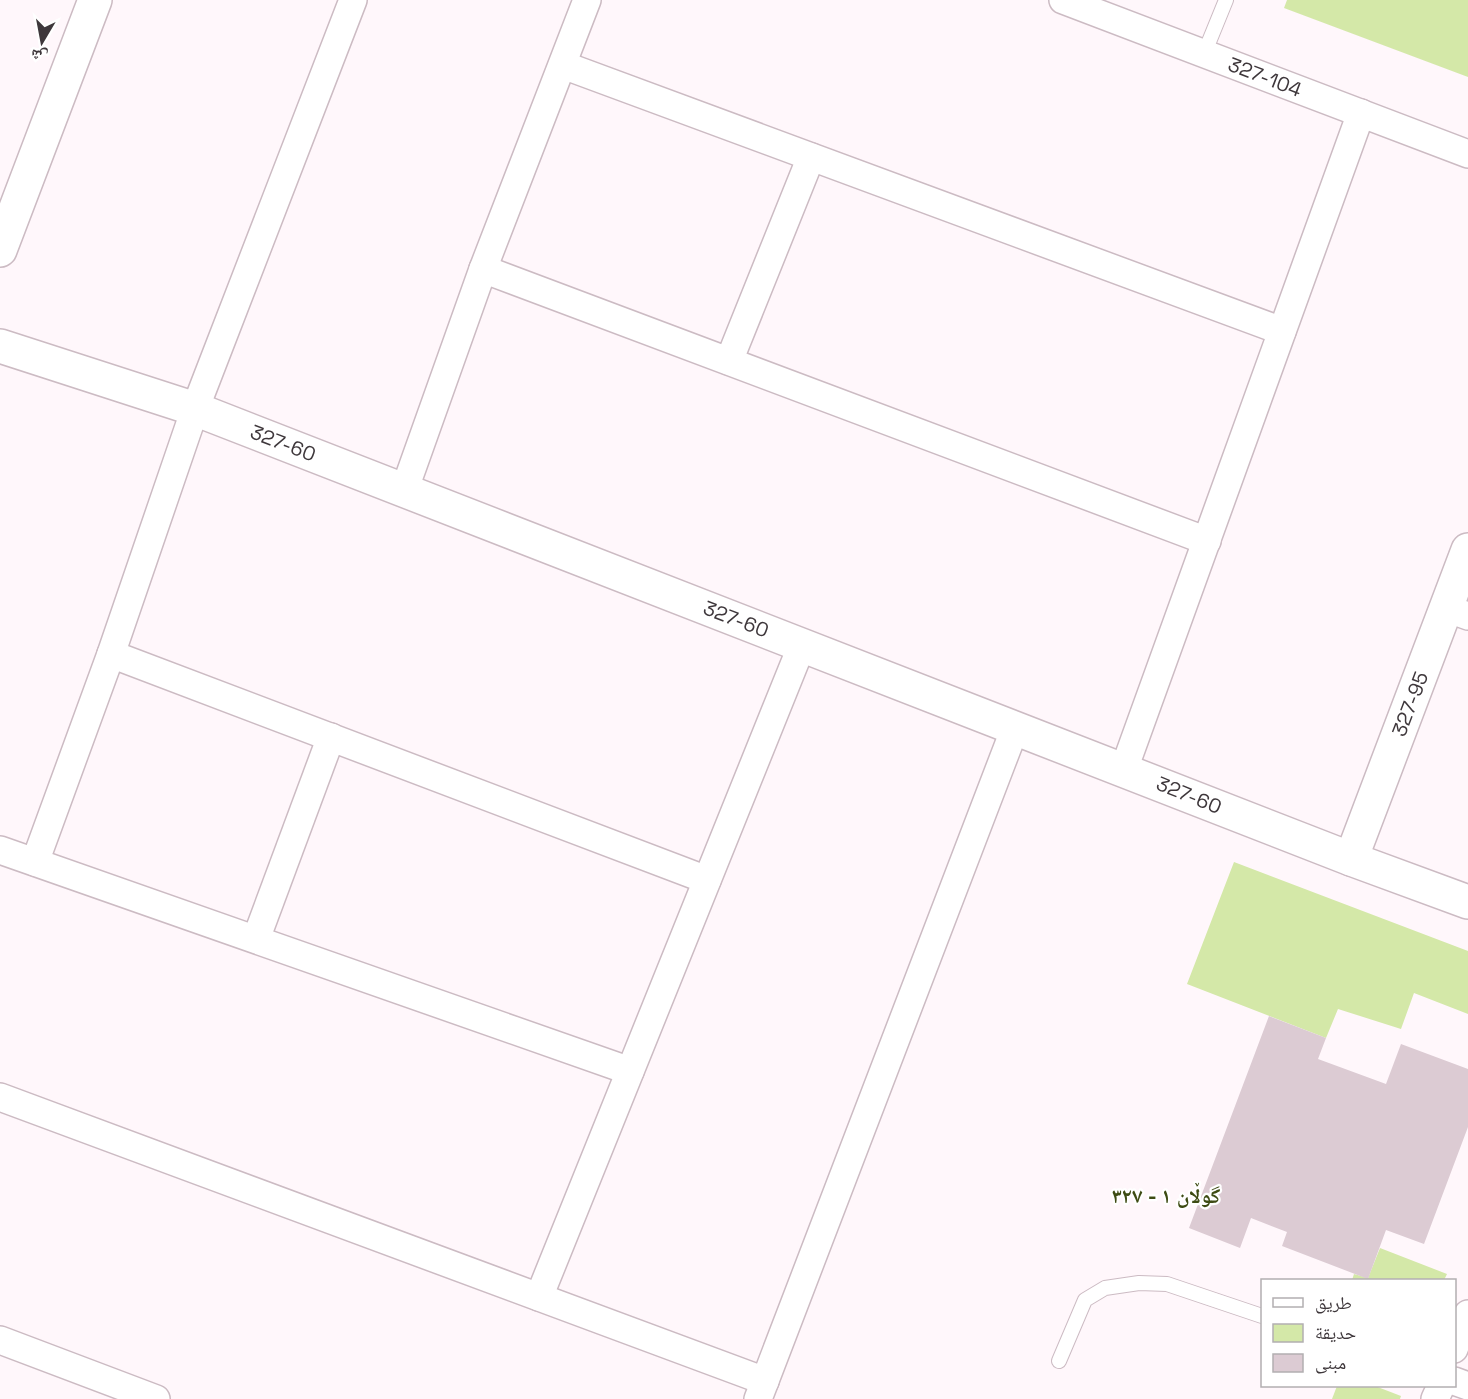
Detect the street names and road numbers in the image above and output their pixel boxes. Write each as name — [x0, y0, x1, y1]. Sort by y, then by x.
street label: 327-104 — [1224, 51, 1306, 103]
street label: 327-60 — [246, 419, 320, 467]
street label: 327-60 — [699, 595, 773, 643]
street label: 327-95 — [1386, 668, 1434, 740]
street label: 327-60 — [1152, 770, 1226, 820]

